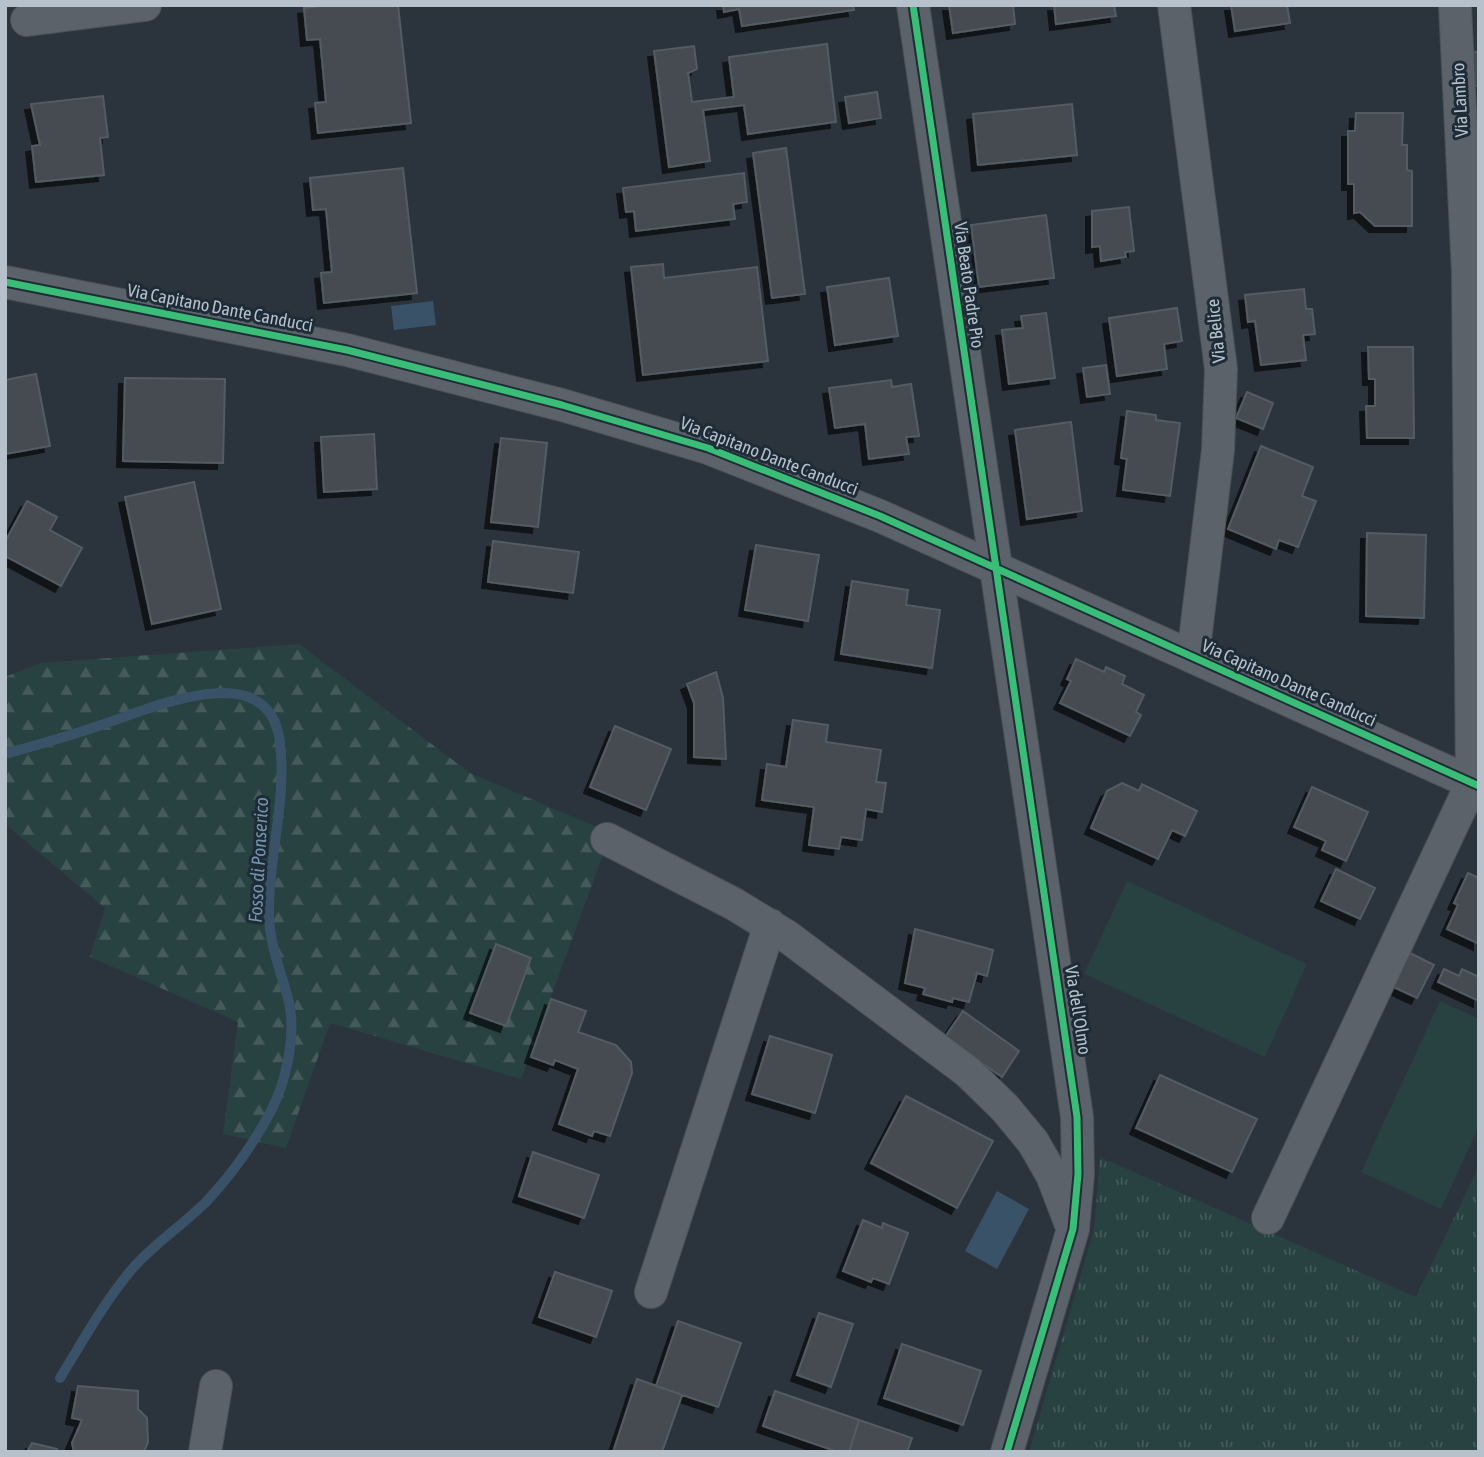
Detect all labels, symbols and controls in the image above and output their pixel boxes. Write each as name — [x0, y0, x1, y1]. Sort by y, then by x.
street label: Via Lambro — [1447, 62, 1472, 138]
street label: Via Beato Padre Pio — [950, 221, 989, 349]
street label: Via Capitano Dante Canducci — [125, 279, 315, 336]
street label: Via Belice — [1202, 298, 1229, 364]
street label: Via Capitano Dante Canducci — [677, 412, 861, 499]
street label: Via Capitano Dante Canducci — [1199, 635, 1380, 731]
water label: Fosso di Ponserico — [244, 797, 272, 923]
street label: Via dell'Olmo — [1061, 964, 1096, 1056]

